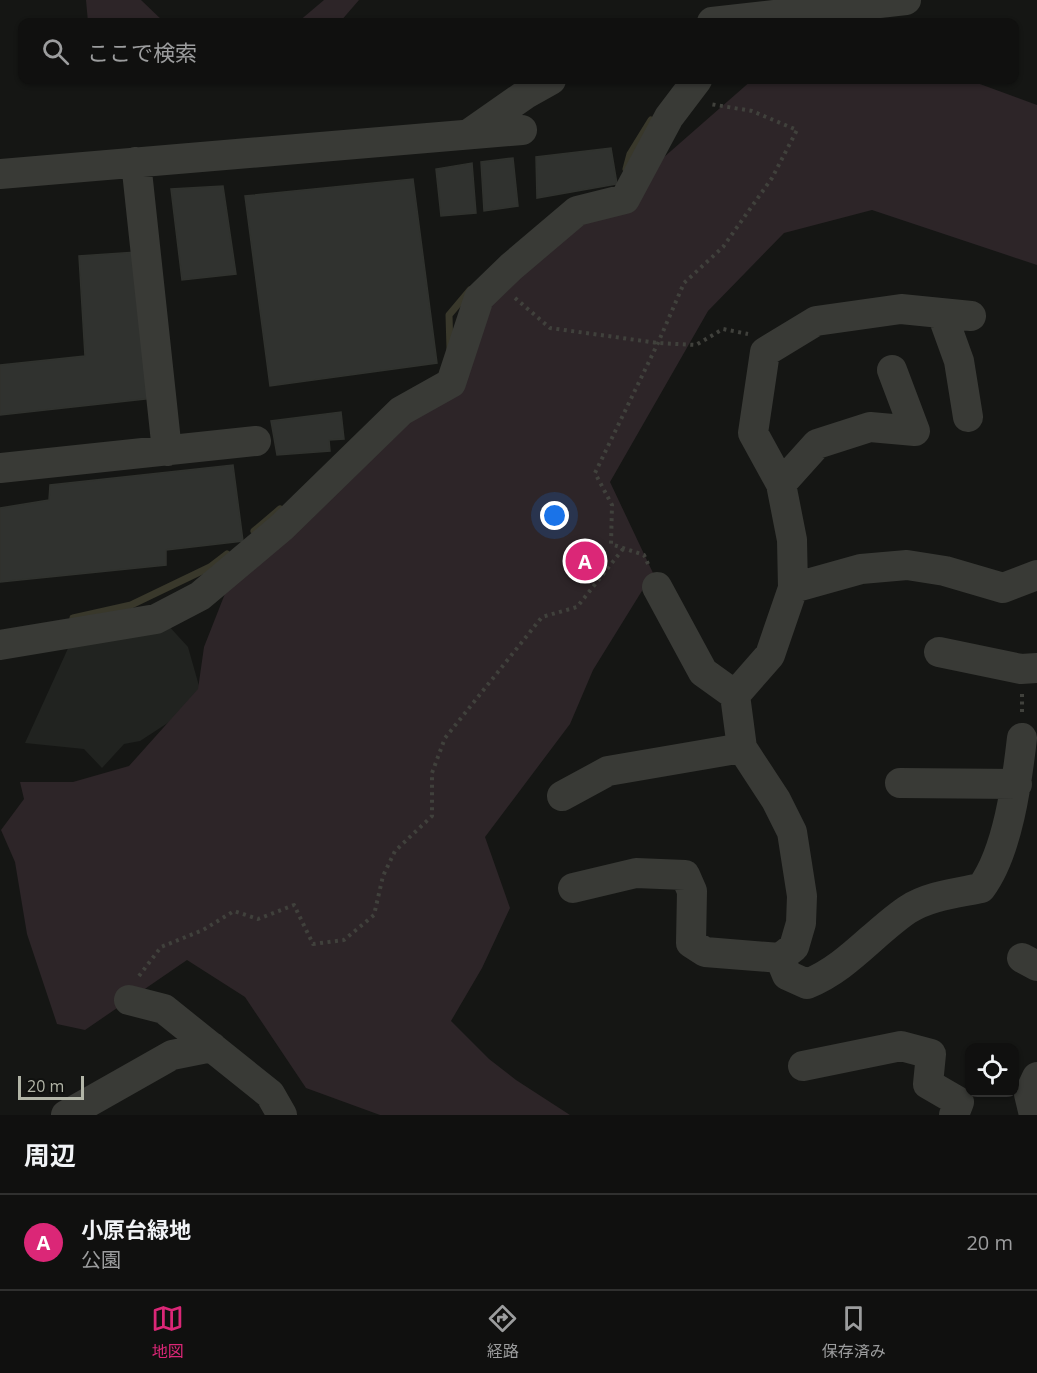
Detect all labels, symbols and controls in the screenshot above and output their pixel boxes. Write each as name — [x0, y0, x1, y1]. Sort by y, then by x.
search box — [18, 18, 1019, 84]
icon: search — [39, 35, 72, 68]
text: ここで検索 — [87, 37, 197, 67]
your location — [540, 501, 569, 530]
pin: A — [566, 538, 604, 584]
map controls — [965, 1043, 1019, 1097]
button: locate — [965, 1043, 1019, 1097]
scale bar — [18, 1073, 84, 1100]
text: 20 m — [27, 1075, 64, 1097]
text: 周辺 — [24, 1137, 76, 1173]
text: 小原台緑地 — [81, 1214, 191, 1244]
text: A — [37, 1229, 50, 1256]
text: 20 m — [966, 1229, 1013, 1256]
text: 公園 — [81, 1246, 121, 1273]
tab: 地図 — [151, 1302, 184, 1362]
tab: 経路 — [486, 1302, 519, 1362]
tab: 保存済み — [822, 1302, 886, 1362]

